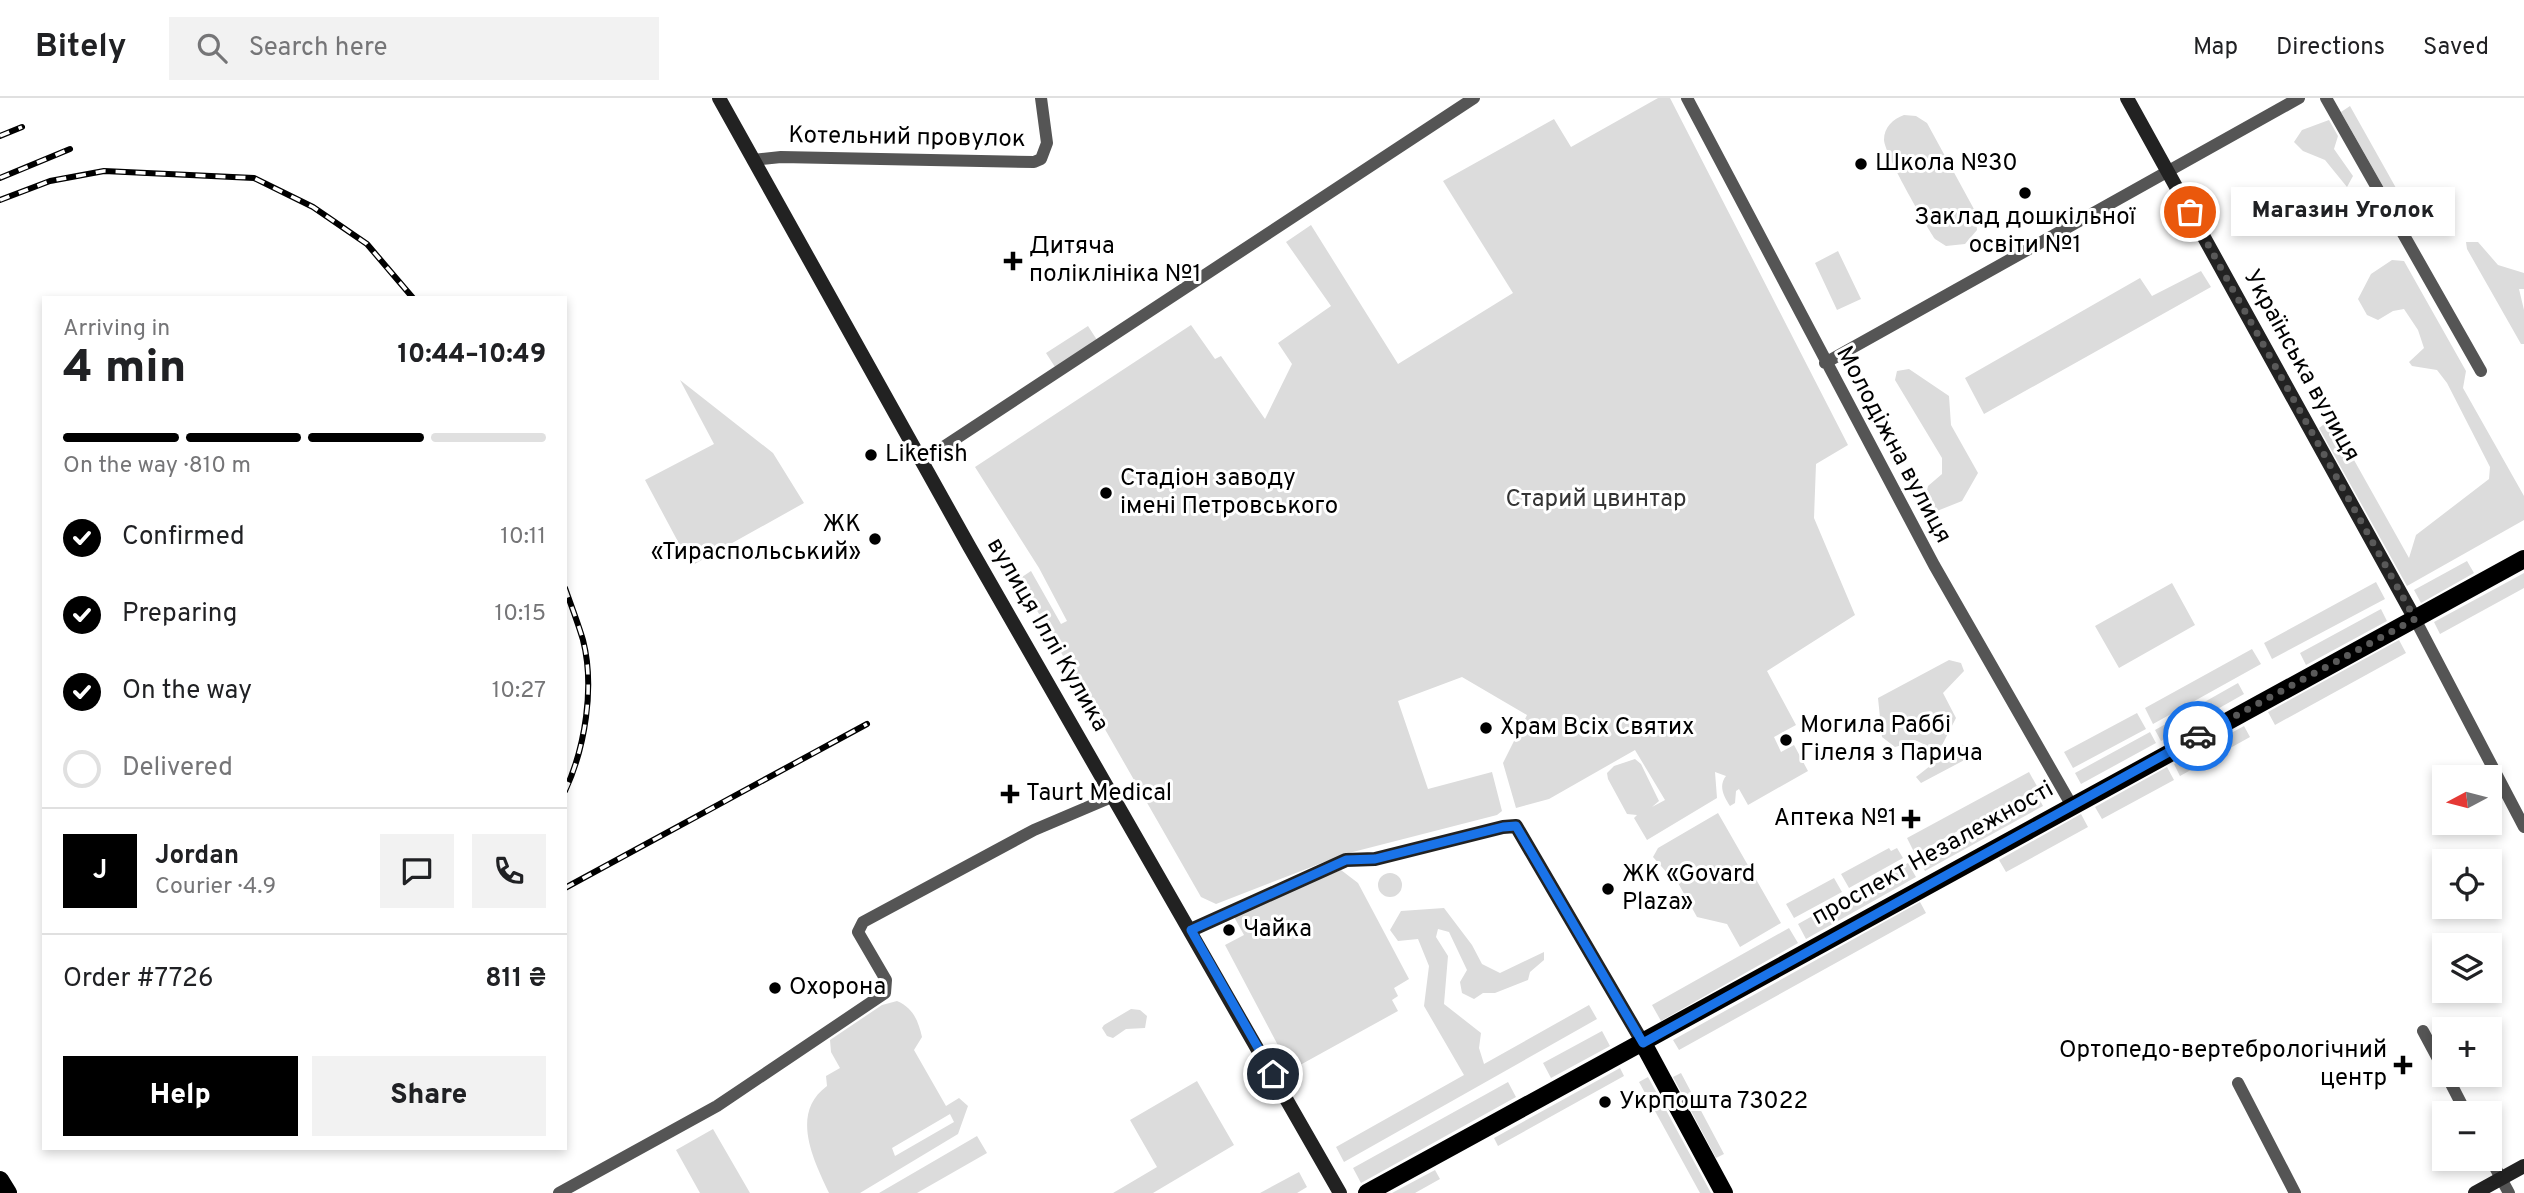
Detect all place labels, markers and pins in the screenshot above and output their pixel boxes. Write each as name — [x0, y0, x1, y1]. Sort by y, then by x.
place label: Школа №30 — [1875, 149, 2018, 179]
marker: Школа №30 — [1853, 156, 1869, 172]
pin — [2160, 182, 2220, 242]
marker: Заклад дошкільної освіти №1 — [2017, 185, 2033, 201]
callout: Магазин Уголок — [2232, 188, 2456, 236]
place label: Заклад дошкільної освіти №1 — [1914, 203, 2137, 261]
place label: Дитяча поліклініка №1 — [1029, 232, 1201, 290]
marker: Дитяча поліклініка №1 — [1003, 251, 1023, 271]
place label: Likefish — [885, 440, 968, 470]
marker: Likefish — [863, 447, 879, 463]
place label: Стадіон заводу імені Петровського — [1120, 464, 1338, 522]
marker: Стадіон заводу імені Петровського — [1098, 485, 1114, 501]
place label: ЖК «Тираспольський» — [651, 510, 861, 568]
marker: ЖК «Тираспольський» — [867, 531, 883, 547]
place label: Могила Раббі Гілеля з Парича — [1800, 711, 1983, 769]
place label: Храм Всіх Святих — [1500, 713, 1695, 743]
marker: Храм Всіх Святих — [1478, 720, 1494, 736]
marker: Могила Раббі Гілеля з Парича — [1778, 732, 1794, 748]
place label: Taurt Medical — [1026, 779, 1172, 809]
marker: Taurt Medical — [1000, 784, 1020, 804]
place label: Аптека №1 — [1774, 804, 1897, 834]
marker: Аптека №1 — [1903, 811, 1919, 827]
place label: ЖК «Govard Plaza» — [1622, 860, 1755, 918]
marker: ЖК «Govard Plaza» — [1600, 881, 1616, 897]
place label: Чайка — [1243, 915, 1312, 945]
marker: Чайка — [1221, 922, 1237, 938]
place label: Охорона — [789, 973, 886, 1003]
marker: Охорона — [767, 980, 783, 996]
place label: Ортопедо-вертебрологічний центр — [2059, 1036, 2387, 1094]
pin — [1243, 1044, 1303, 1104]
marker: Ортопедо-вертебрологічний центр — [2393, 1055, 2413, 1075]
place label: Укрпошта 73022 — [1619, 1087, 1808, 1117]
marker: Укрпошта 73022 — [1597, 1094, 1613, 1110]

